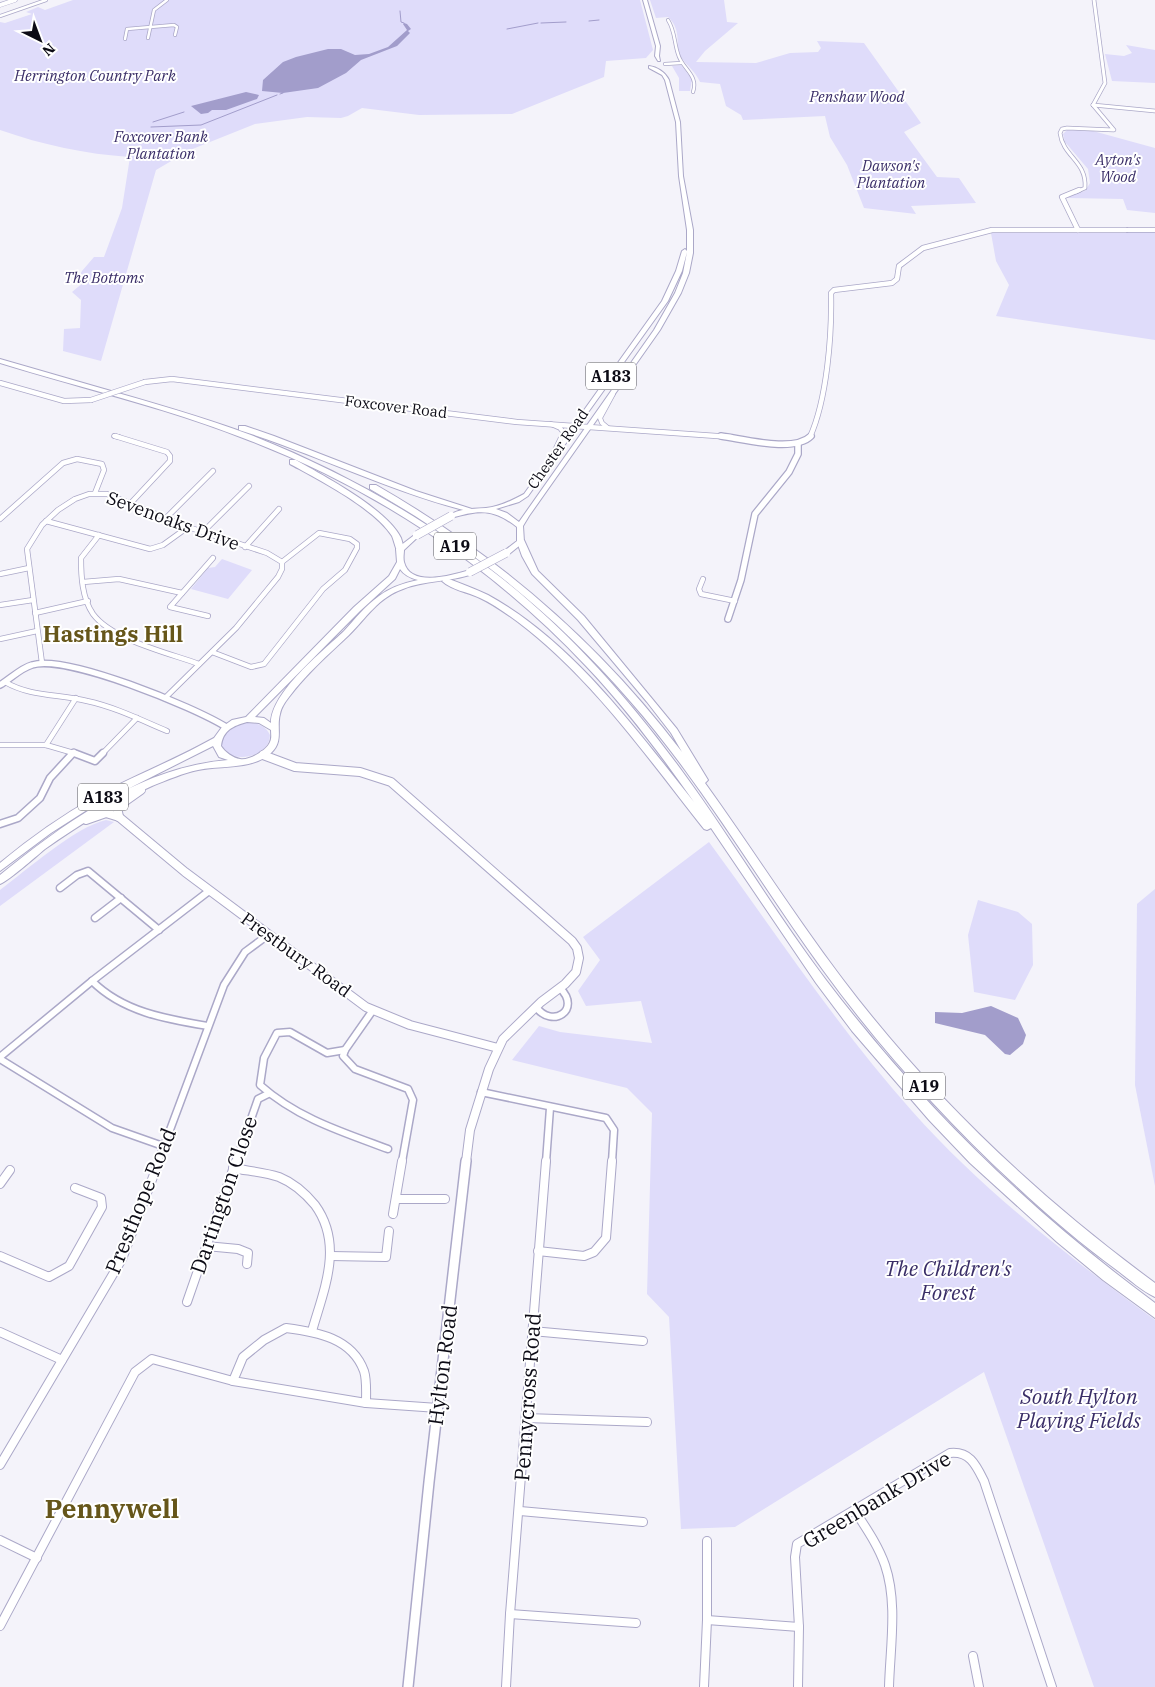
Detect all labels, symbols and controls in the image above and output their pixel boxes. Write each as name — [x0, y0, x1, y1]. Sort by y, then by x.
north arrow — [15, 15, 65, 65]
text: N — [39, 39, 59, 60]
park label: Herrington Country Park — [13, 66, 176, 85]
park label: Penshaw Wood — [808, 87, 905, 106]
park label: Foxcover Bank Plantation — [113, 127, 208, 163]
park label: Ayton's Wood — [1094, 150, 1141, 186]
park label: Dawson's Plantation — [856, 156, 926, 192]
park label: The Bottoms — [64, 268, 144, 287]
road number: A183 — [586, 362, 636, 390]
street label: Foxcover Road — [344, 391, 448, 422]
street label: Chester Road — [523, 405, 592, 492]
street label: Sevenoaks Drive — [104, 486, 243, 555]
road number: A19 — [434, 532, 476, 560]
district label: Hastings Hill — [43, 619, 183, 648]
road number: A183 — [78, 784, 128, 810]
street label: Prestbury Road — [237, 907, 356, 1002]
road number: A19 — [903, 1072, 945, 1100]
street label: Dartington Close — [183, 1112, 263, 1277]
street label: Presthope Road — [98, 1123, 182, 1278]
park label: The Children's Forest — [884, 1254, 1012, 1306]
street label: Hylton Road — [421, 1303, 463, 1427]
street label: Pennycross Road — [507, 1312, 547, 1482]
park label: South Hylton Playing Fields — [1016, 1382, 1141, 1434]
street label: Greenbank Drive — [797, 1444, 956, 1554]
district label: Pennywell — [45, 1491, 179, 1525]

